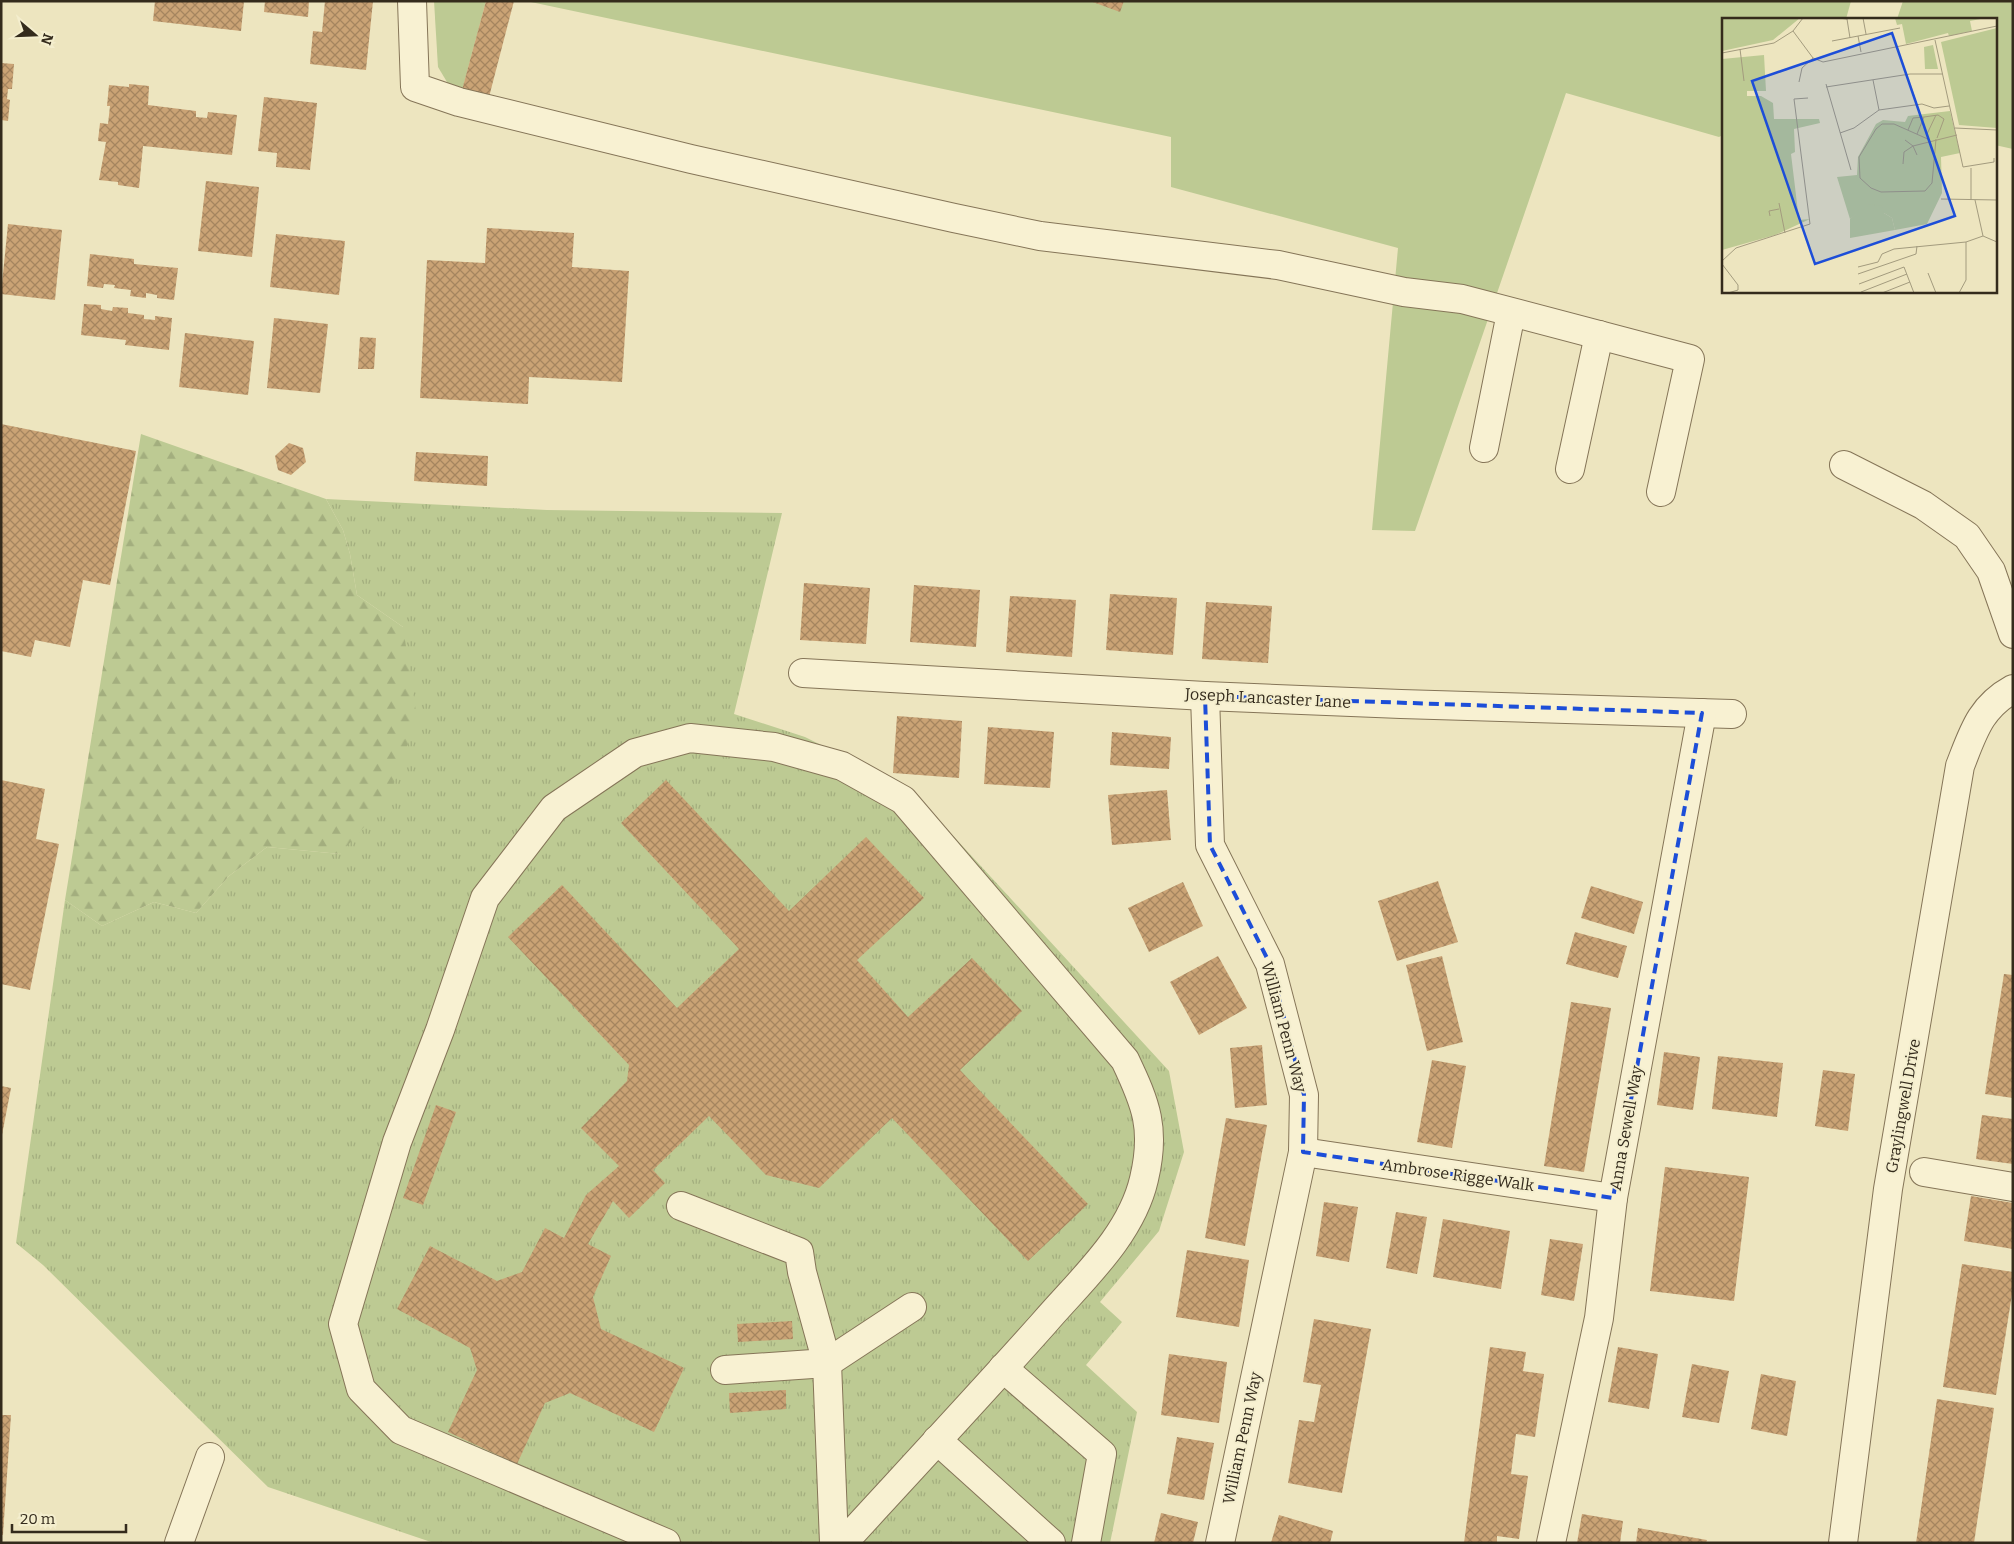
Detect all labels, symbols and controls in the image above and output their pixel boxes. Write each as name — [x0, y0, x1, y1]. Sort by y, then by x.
north arrow — [10, 10, 60, 60]
inset map — [1722, 18, 1996, 292]
text: N — [37, 31, 57, 47]
street label: Joseph Lancaster Lane — [1184, 684, 1351, 712]
street label: William Penn Way — [1257, 959, 1311, 1095]
street label: Graylingwell Drive — [1882, 1037, 1924, 1175]
street label: Anna Sewell Way — [1606, 1064, 1646, 1192]
street label: Ambrose Rigge Walk — [1381, 1155, 1535, 1195]
street label: William Penn Way — [1219, 1370, 1265, 1506]
scale bar — [12, 1502, 126, 1534]
text: 20 m — [20, 1510, 56, 1528]

